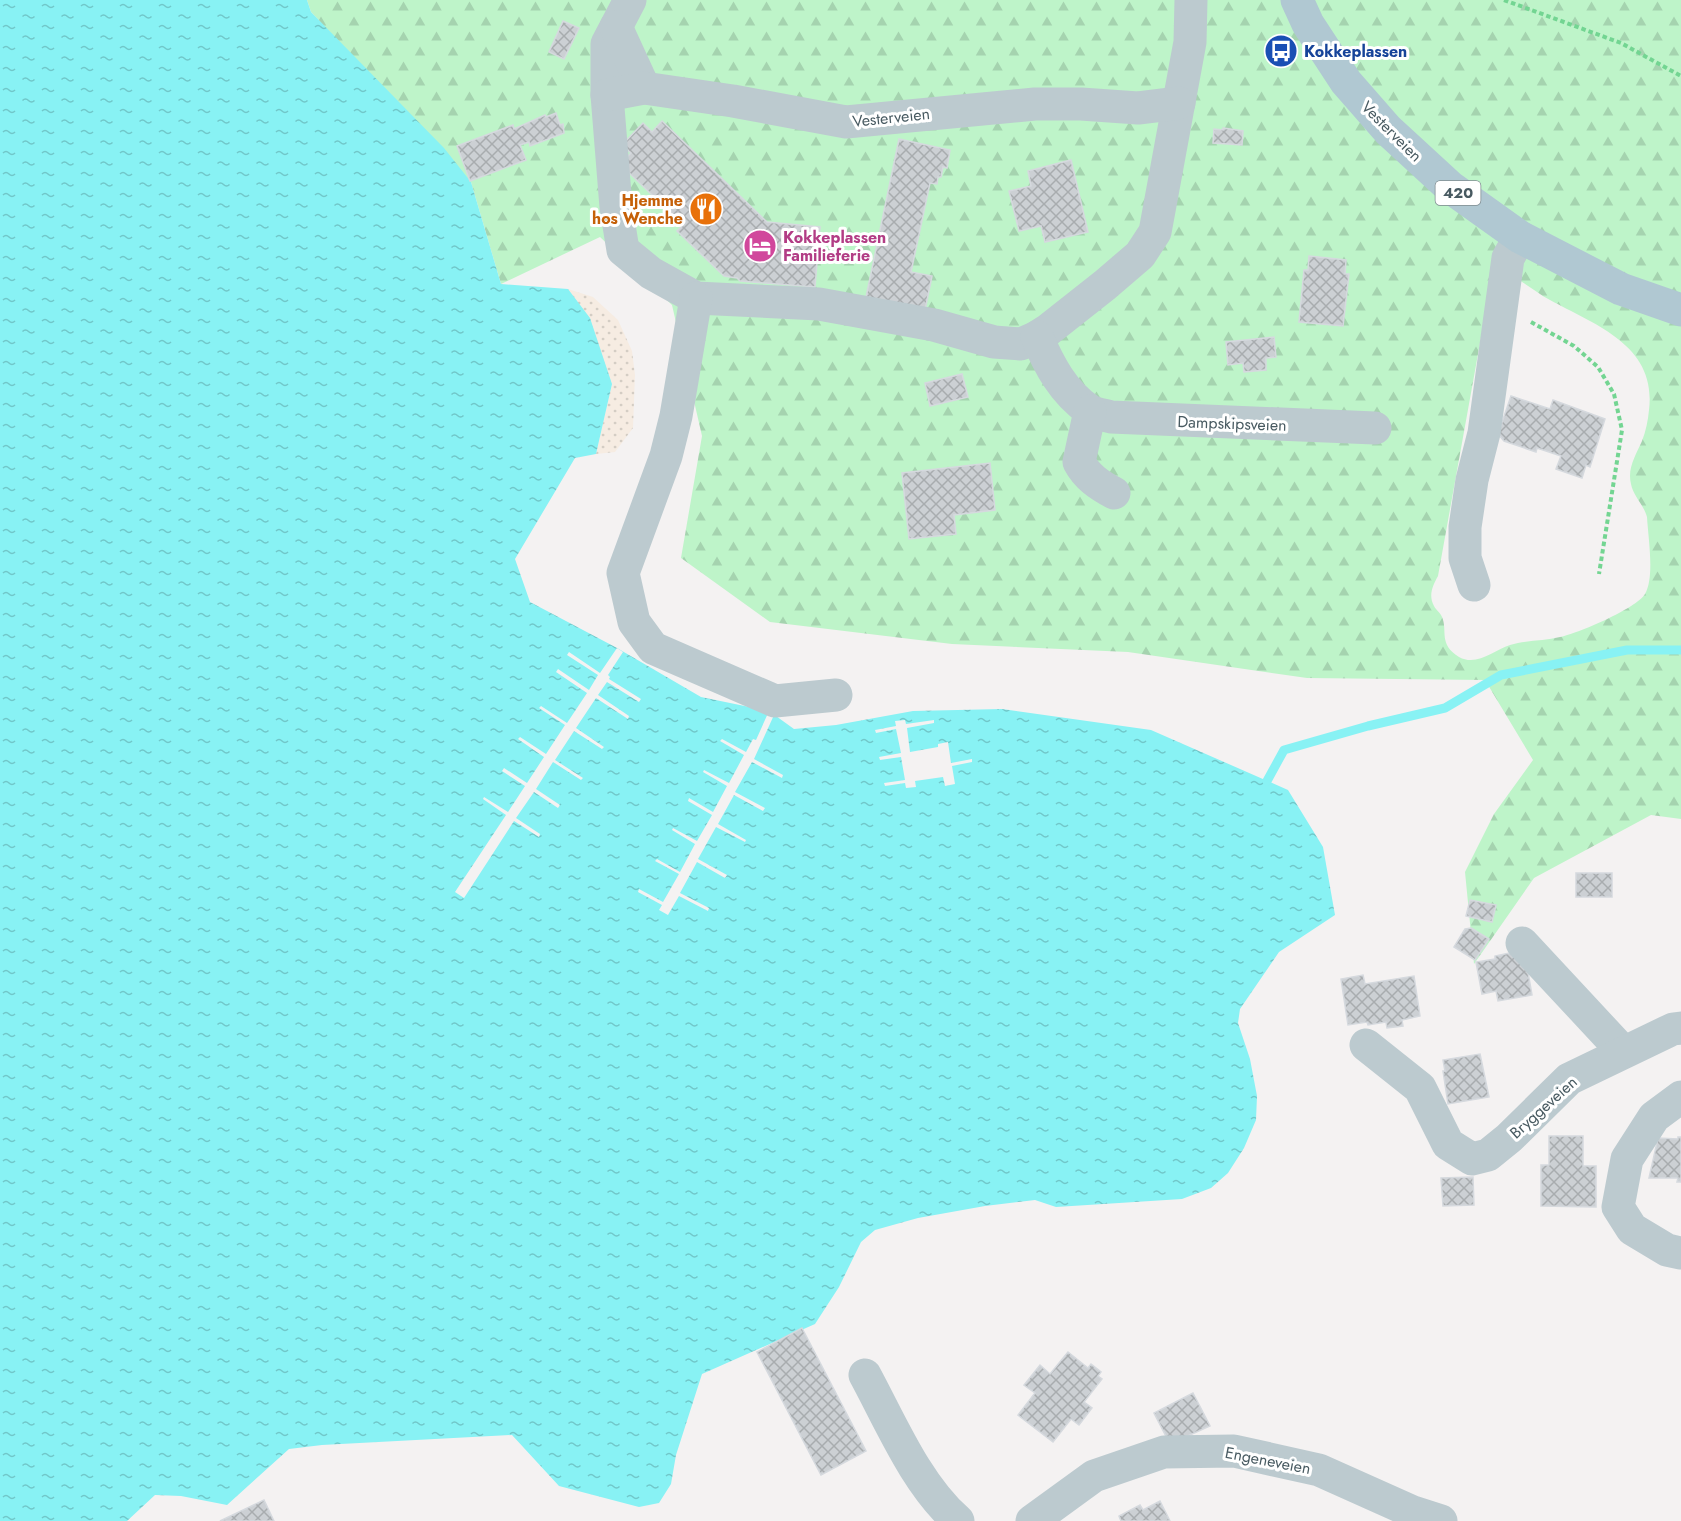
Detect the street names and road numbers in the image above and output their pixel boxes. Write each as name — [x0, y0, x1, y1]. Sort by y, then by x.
street label: Vesterveien — [1356, 96, 1427, 167]
street label: Vesterveien — [851, 102, 931, 133]
road number: 420 — [1436, 181, 1480, 205]
street label: Dampskipsveien — [1177, 410, 1287, 437]
street label: Bryggeveien — [1505, 1071, 1582, 1144]
street label: Engeneveien — [1223, 1441, 1313, 1480]

